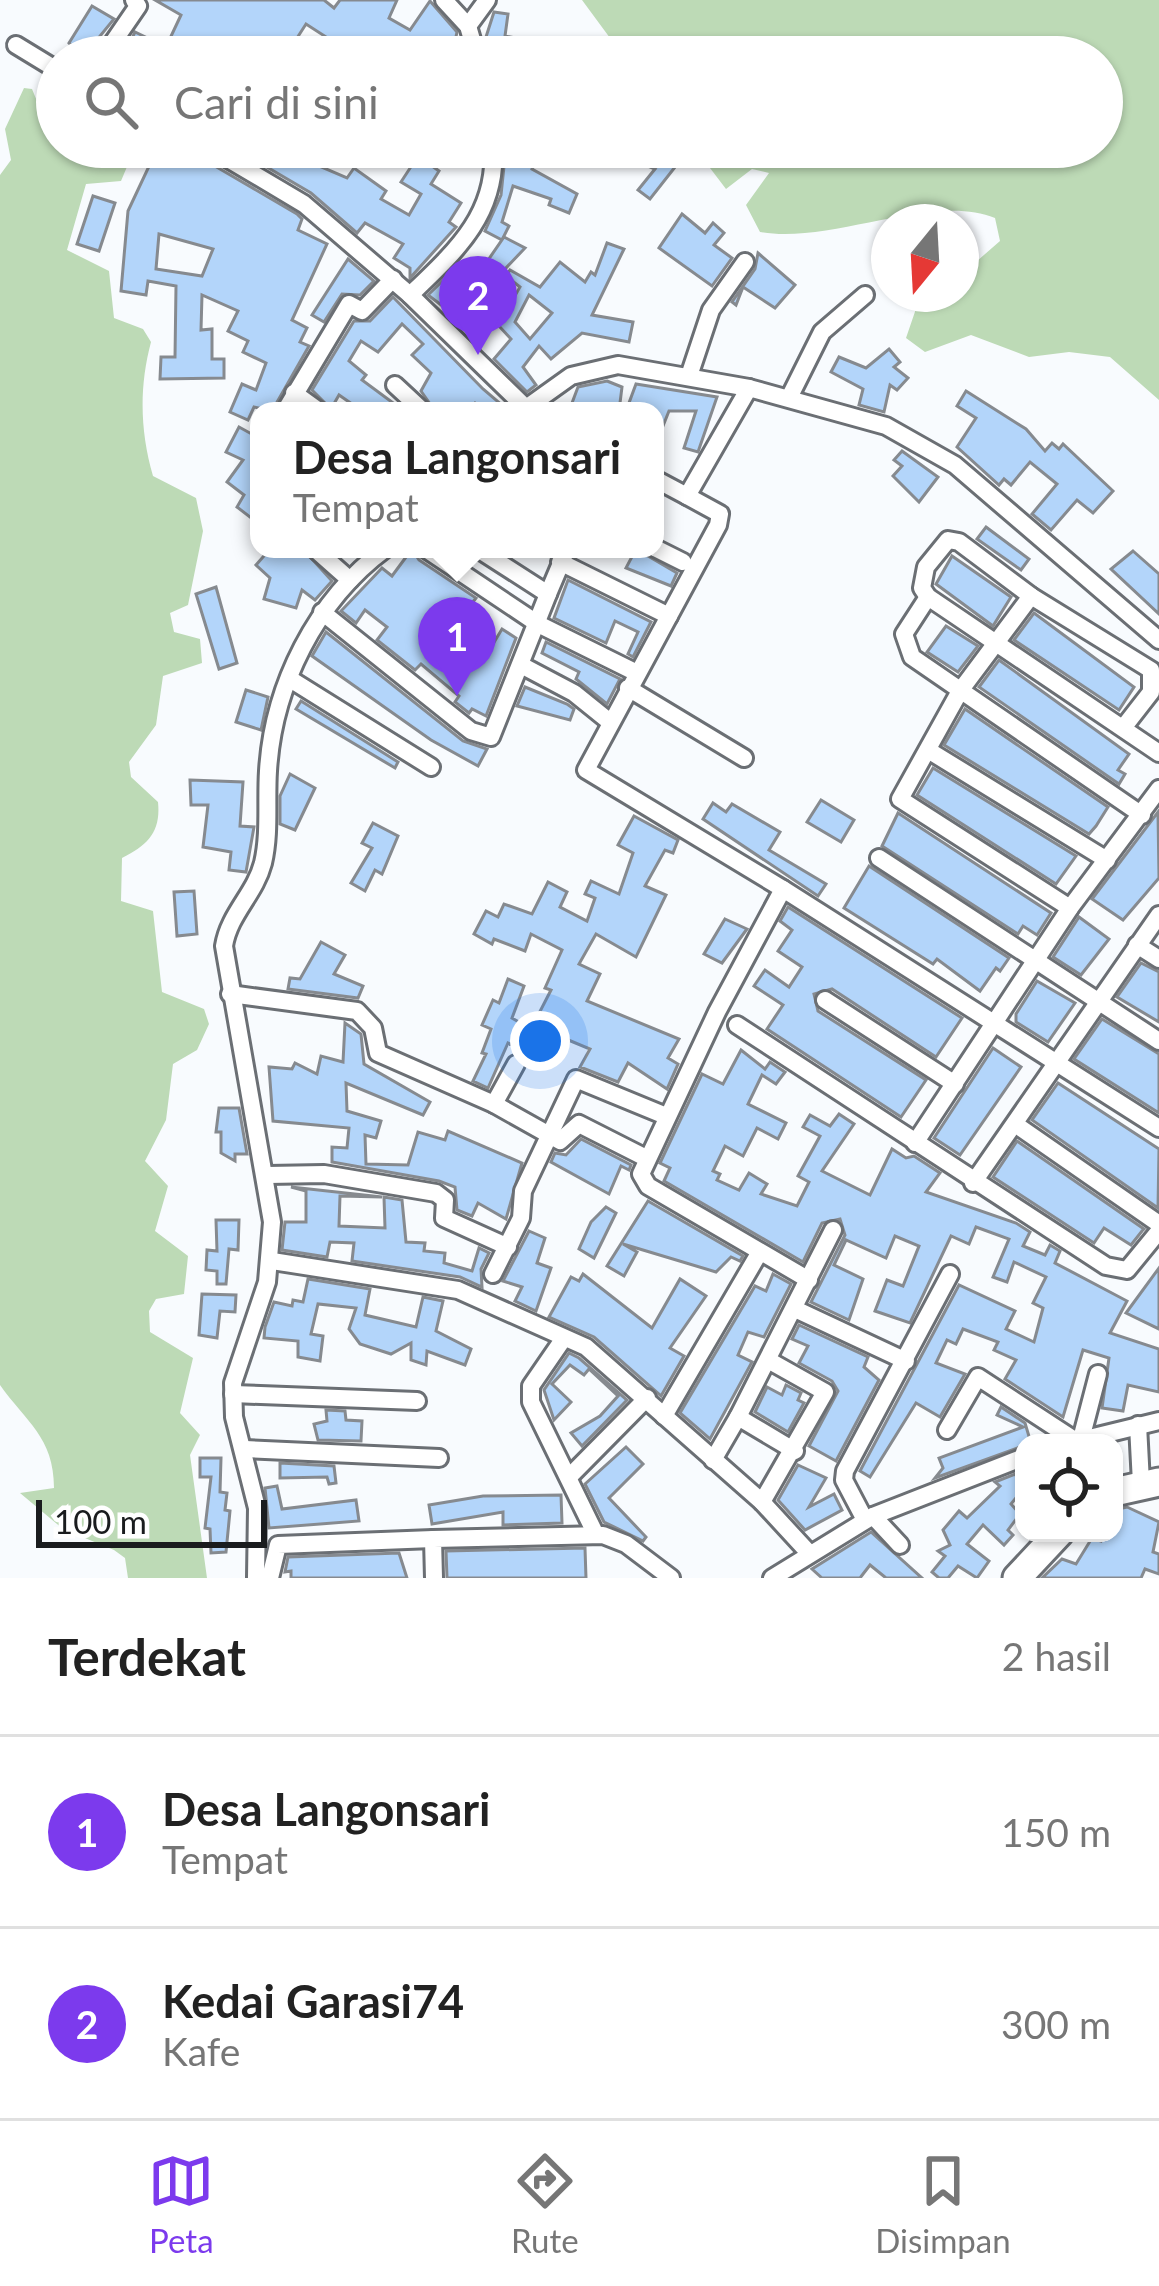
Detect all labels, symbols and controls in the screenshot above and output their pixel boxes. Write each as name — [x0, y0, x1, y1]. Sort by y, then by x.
search box — [36, 36, 1123, 168]
icon: search — [78, 69, 144, 135]
text: Cari di sini — [174, 75, 379, 129]
north arrow — [871, 204, 979, 312]
pin: 2 — [439, 256, 517, 355]
popup — [250, 402, 664, 558]
text: Desa Langonsari — [293, 430, 621, 484]
text: Tempat — [293, 484, 419, 530]
pin: 1 — [418, 597, 496, 696]
your location — [510, 1011, 570, 1071]
map controls — [1015, 1434, 1123, 1542]
button: locate — [1015, 1434, 1123, 1542]
scale bar — [36, 1494, 267, 1547]
text: 100 m — [54, 1501, 147, 1541]
text: Terdekat — [48, 1626, 246, 1687]
text: 2 hasil — [1002, 1633, 1111, 1679]
text: Desa Langonsari — [162, 1782, 491, 1836]
text: 1 — [76, 1809, 98, 1855]
text: 150 m — [1001, 1809, 1111, 1855]
text: Tempat — [162, 1836, 288, 1882]
text: Kedai Garasi74 — [162, 1974, 464, 2028]
text: 2 — [76, 2001, 98, 2047]
text: 300 m — [1001, 2001, 1111, 2047]
text: Kafe — [162, 2028, 240, 2074]
tab: Peta — [148, 2148, 214, 2260]
tab: Rute — [511, 2148, 579, 2260]
tab: Disimpan — [875, 2148, 1011, 2260]

